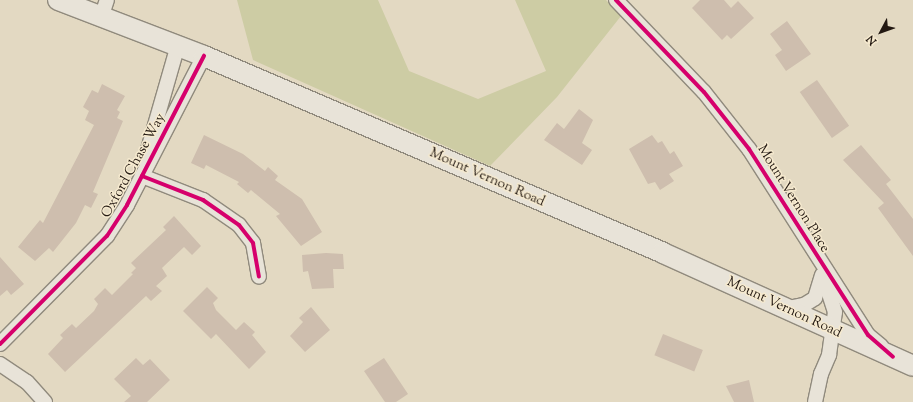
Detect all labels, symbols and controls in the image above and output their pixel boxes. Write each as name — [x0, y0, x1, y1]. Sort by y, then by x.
north arrow — [861, 12, 901, 52]
text: N — [863, 31, 881, 48]
street label: Oxford Chase Way — [98, 111, 170, 221]
street label: Mount Vernon Place — [753, 142, 833, 256]
street label: Mount Vernon Road — [427, 145, 547, 211]
street label: Mount Vernon Road — [724, 274, 844, 342]

